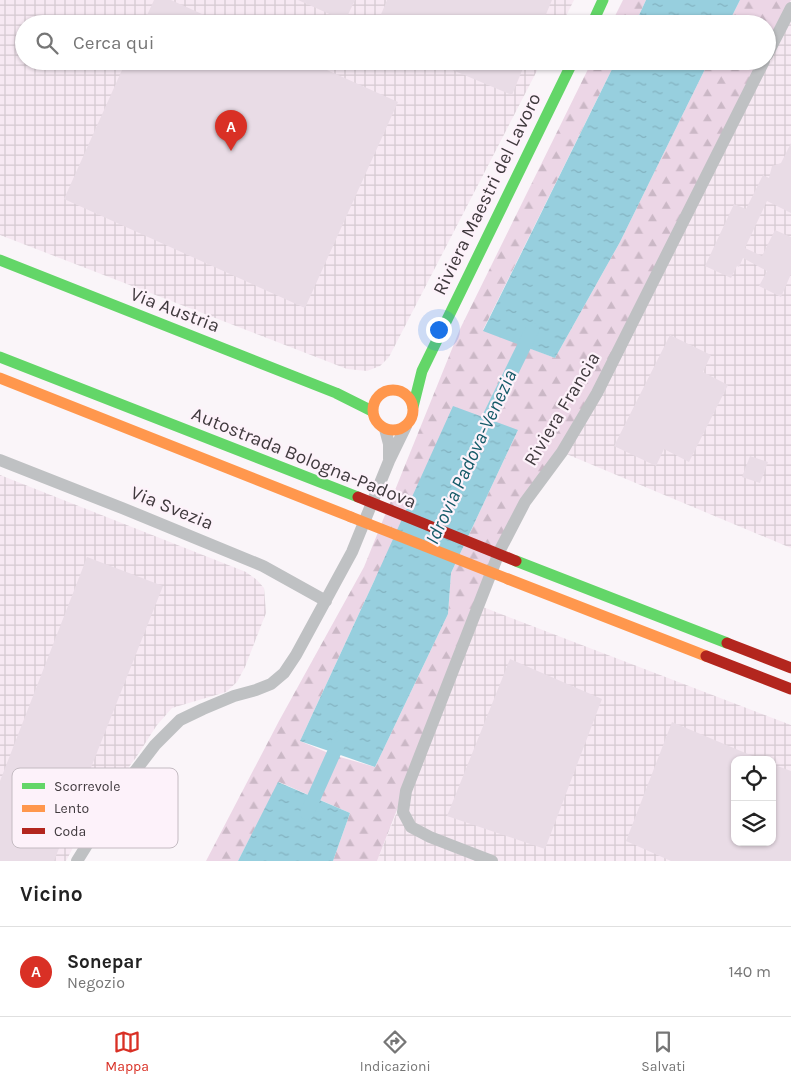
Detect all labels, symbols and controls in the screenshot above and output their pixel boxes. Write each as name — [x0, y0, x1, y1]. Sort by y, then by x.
search box — [15, 15, 776, 70]
icon: search — [33, 29, 61, 57]
text: Cerca qui — [73, 32, 154, 54]
street label: Riviera Maestri del Lavoro — [428, 89, 546, 299]
pin: A — [215, 110, 247, 151]
street label: Via Austria — [127, 283, 223, 337]
your location — [426, 317, 452, 343]
street label: Riviera Francia — [519, 348, 605, 470]
water label: Idrovia Padova-Venezia — [420, 366, 522, 548]
street label: Autostrada Bologna-Padova — [188, 403, 420, 513]
street label: Via Svezia — [127, 481, 217, 535]
map controls — [731, 756, 776, 846]
button: locate — [731, 756, 776, 801]
legend — [12, 768, 178, 848]
text: Scorrevole — [54, 778, 120, 795]
text: Lento — [54, 800, 89, 817]
button: layers — [731, 801, 776, 846]
text: Coda — [54, 823, 86, 840]
text: Vicino — [20, 882, 83, 906]
text: Sonepar — [67, 951, 142, 973]
text: A — [31, 962, 41, 981]
text: 140 m — [729, 962, 771, 981]
text: Negozio — [67, 973, 125, 992]
tab: Mappa — [105, 1028, 149, 1075]
tab: Indicazioni — [360, 1028, 431, 1075]
tab: Salvati — [641, 1028, 686, 1075]

